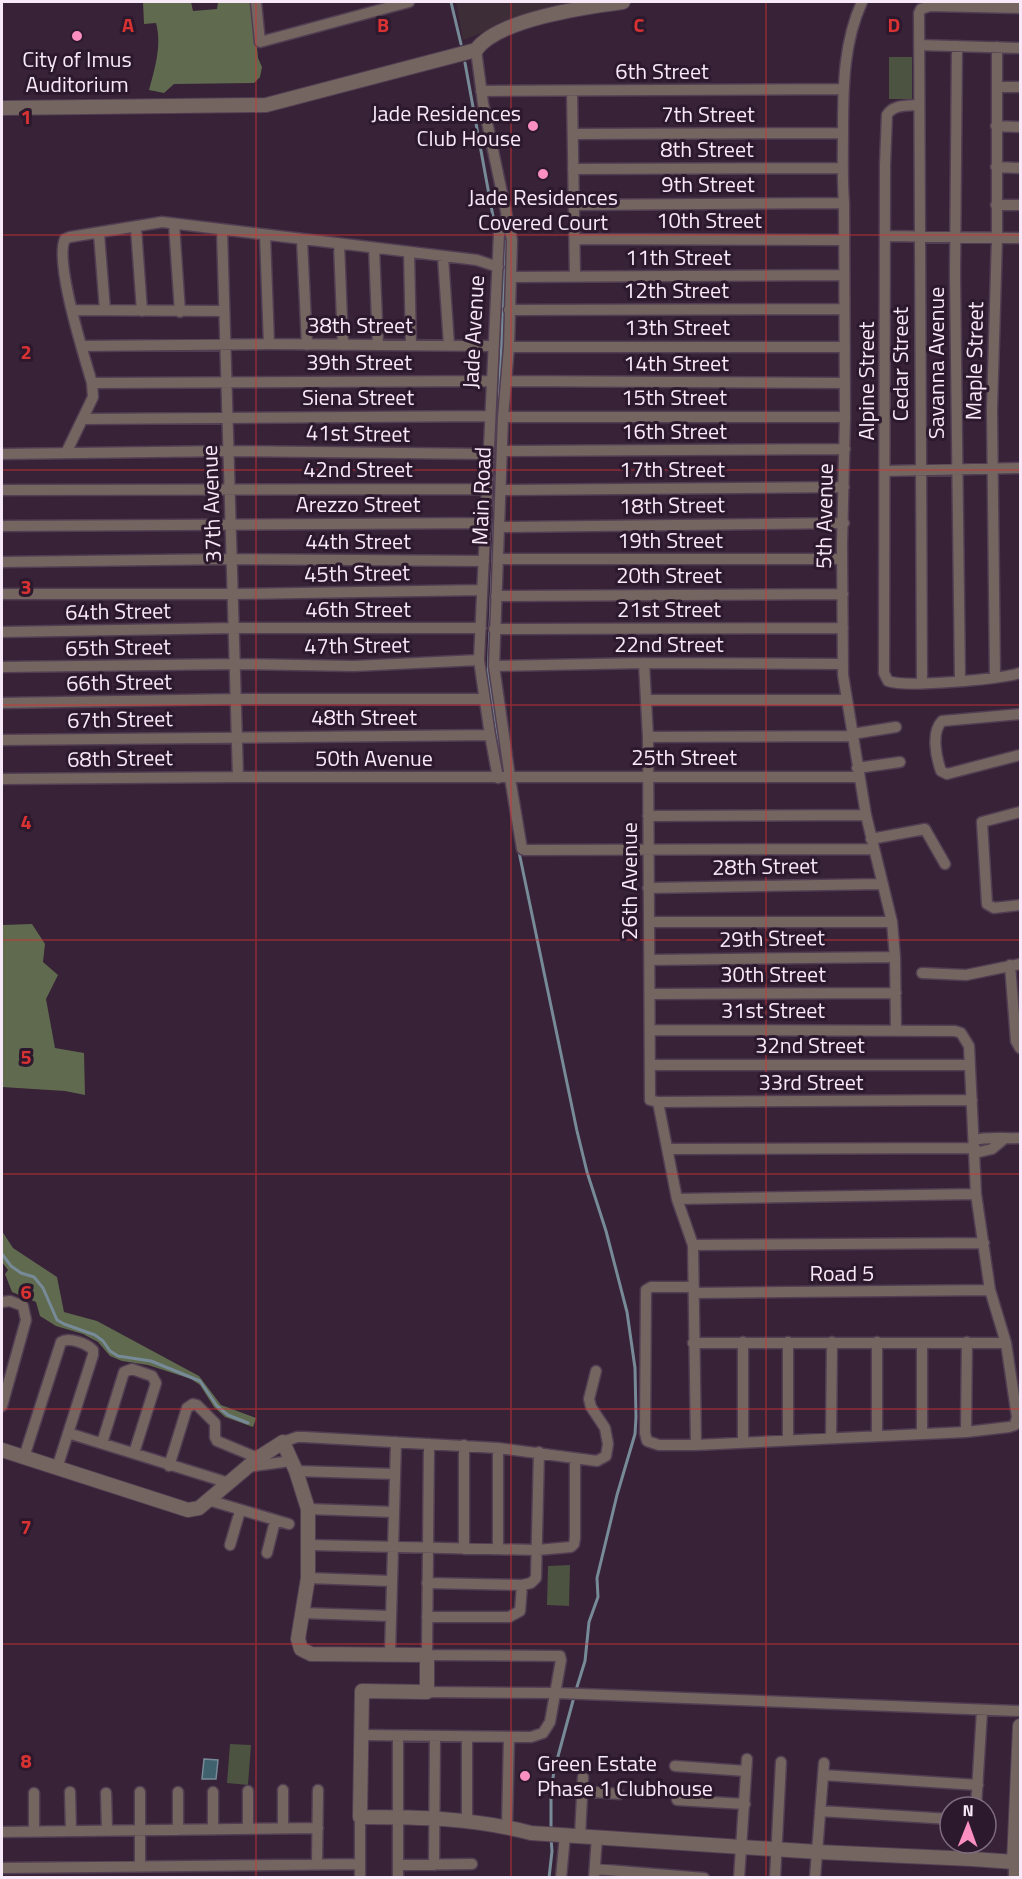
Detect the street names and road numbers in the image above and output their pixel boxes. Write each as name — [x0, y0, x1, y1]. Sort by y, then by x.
street label: 6th Street — [615, 54, 709, 88]
street label: 7th Street — [661, 97, 755, 131]
street label: 8th Street — [660, 132, 754, 166]
street label: 9th Street — [661, 167, 755, 201]
street label: 10th Street — [656, 203, 762, 237]
street label: 11th Street — [625, 240, 731, 274]
street label: 12th Street — [623, 273, 729, 307]
street label: Jade Avenue — [453, 274, 493, 390]
street label: Savanna Avenue — [919, 287, 953, 439]
street label: Maple Street — [956, 301, 992, 421]
street label: Cedar Street — [883, 306, 917, 421]
street label: 38th Street — [307, 308, 413, 342]
street label: 13th Street — [624, 310, 730, 344]
street label: Alpine Street — [849, 321, 883, 441]
street label: 39th Street — [306, 345, 412, 379]
street label: 14th Street — [623, 346, 729, 380]
street label: Siena Street — [302, 380, 414, 414]
street label: 15th Street — [621, 380, 727, 414]
street label: 16th Street — [621, 414, 727, 448]
street label: 41st Street — [306, 415, 411, 451]
street label: 37th Avenue — [192, 445, 230, 563]
street label: Main Road — [462, 446, 500, 546]
street label: 42nd Street — [303, 452, 413, 486]
street label: 17th Street — [619, 452, 725, 486]
street label: 5th Avenue — [806, 463, 842, 569]
street label: Arezzo Street — [296, 487, 421, 521]
street label: 18th Street — [619, 487, 725, 523]
street label: 19th Street — [617, 523, 723, 557]
street label: 44th Street — [305, 524, 411, 558]
street label: 45th Street — [304, 555, 410, 591]
street label: 20th Street — [616, 558, 722, 592]
street label: 46th Street — [305, 592, 411, 626]
street label: 21st Street — [617, 592, 721, 626]
street label: 64th Street — [65, 593, 171, 629]
street label: 47th Street — [304, 627, 410, 663]
street label: 22nd Street — [614, 627, 724, 661]
street label: 65th Street — [65, 629, 171, 665]
street label: 66th Street — [66, 664, 172, 700]
street label: 48th Street — [311, 700, 417, 734]
street label: 67th Street — [67, 701, 173, 737]
street label: 68th Street — [67, 740, 173, 776]
street label: 25th Street — [631, 740, 737, 774]
street label: 50th Avenue — [315, 741, 433, 775]
street label: 26th Avenue — [612, 822, 646, 940]
street label: 28th Street — [712, 848, 818, 884]
street label: 29th Street — [719, 920, 825, 956]
street label: 30th Street — [720, 957, 826, 991]
street label: 31st Street — [721, 993, 825, 1027]
street label: 32nd Street — [755, 1028, 865, 1062]
street label: 33rd Street — [758, 1065, 864, 1099]
street label: Road 5 — [810, 1256, 874, 1290]

